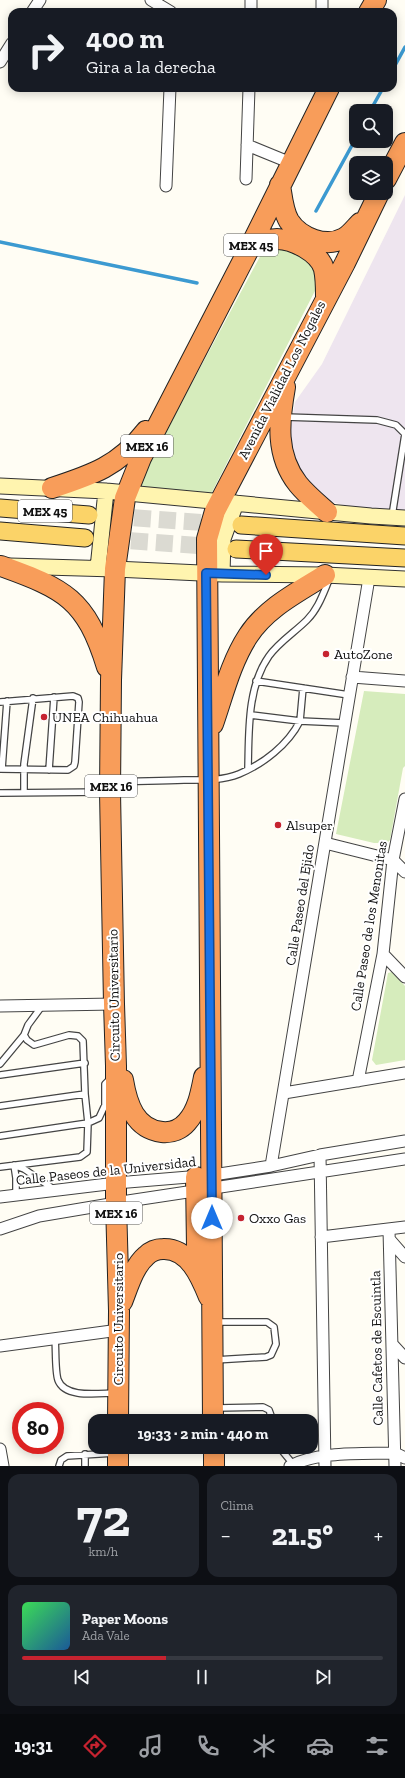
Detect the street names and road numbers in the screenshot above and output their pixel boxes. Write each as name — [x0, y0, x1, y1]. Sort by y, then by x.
road number: MEX 45 — [224, 234, 278, 256]
street label: Avenida Vialidad Los Nogales — [235, 298, 329, 462]
road number: MEX 16 — [121, 435, 173, 457]
road number: MEX 45 — [18, 500, 72, 522]
road number: MEX 16 — [85, 775, 137, 797]
street label: Calle Paseo de los Menonitas — [347, 840, 391, 1012]
street label: Calle Paseo del Ejido — [282, 843, 318, 967]
street label: Circuito Universitario — [104, 929, 124, 1061]
street label: Calle Paseos de la Universidad — [15, 1153, 197, 1189]
road number: MEX 16 — [90, 1202, 142, 1224]
street label: Circuito Universitario — [110, 1253, 127, 1385]
street label: Calle Cafetos de Escuintla — [367, 1270, 387, 1426]

